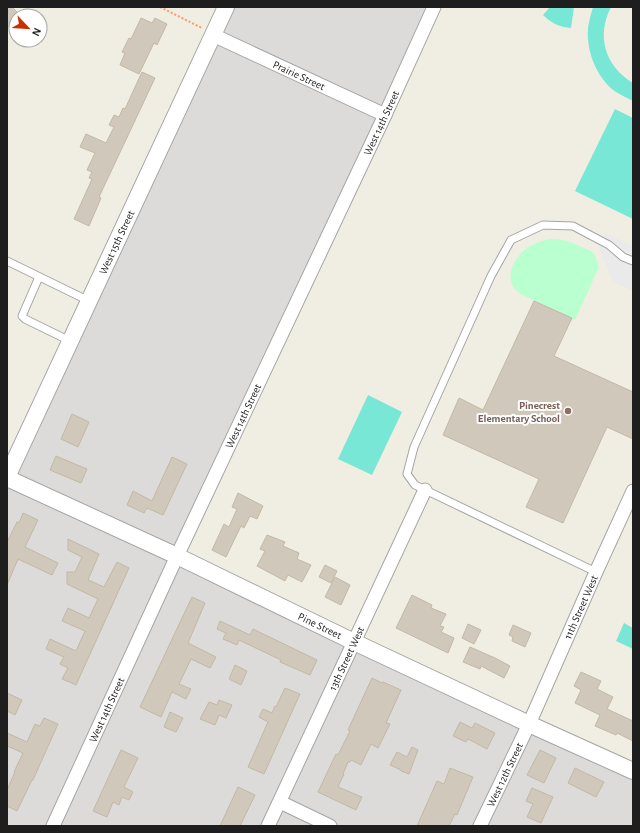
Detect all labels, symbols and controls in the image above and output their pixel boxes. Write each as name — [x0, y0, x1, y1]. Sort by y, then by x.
north arrow — [8, 8, 48, 48]
text: N — [30, 26, 43, 38]
street label: Prairie Street — [271, 58, 327, 92]
street label: West 14th Street — [361, 88, 401, 157]
street label: West 15th Street — [97, 208, 136, 276]
street label: West 14th Street — [223, 381, 263, 450]
place label: Pinecrest Elementary School — [478, 400, 560, 424]
marker: Pinecrest Elementary School — [563, 406, 573, 416]
street label: 11th Street West — [562, 573, 600, 641]
street label: Pine Street — [296, 610, 344, 641]
street label: 13th Street West — [327, 624, 366, 692]
street label: West 14th Street — [87, 675, 126, 744]
street label: West 12th Street — [485, 740, 525, 808]

